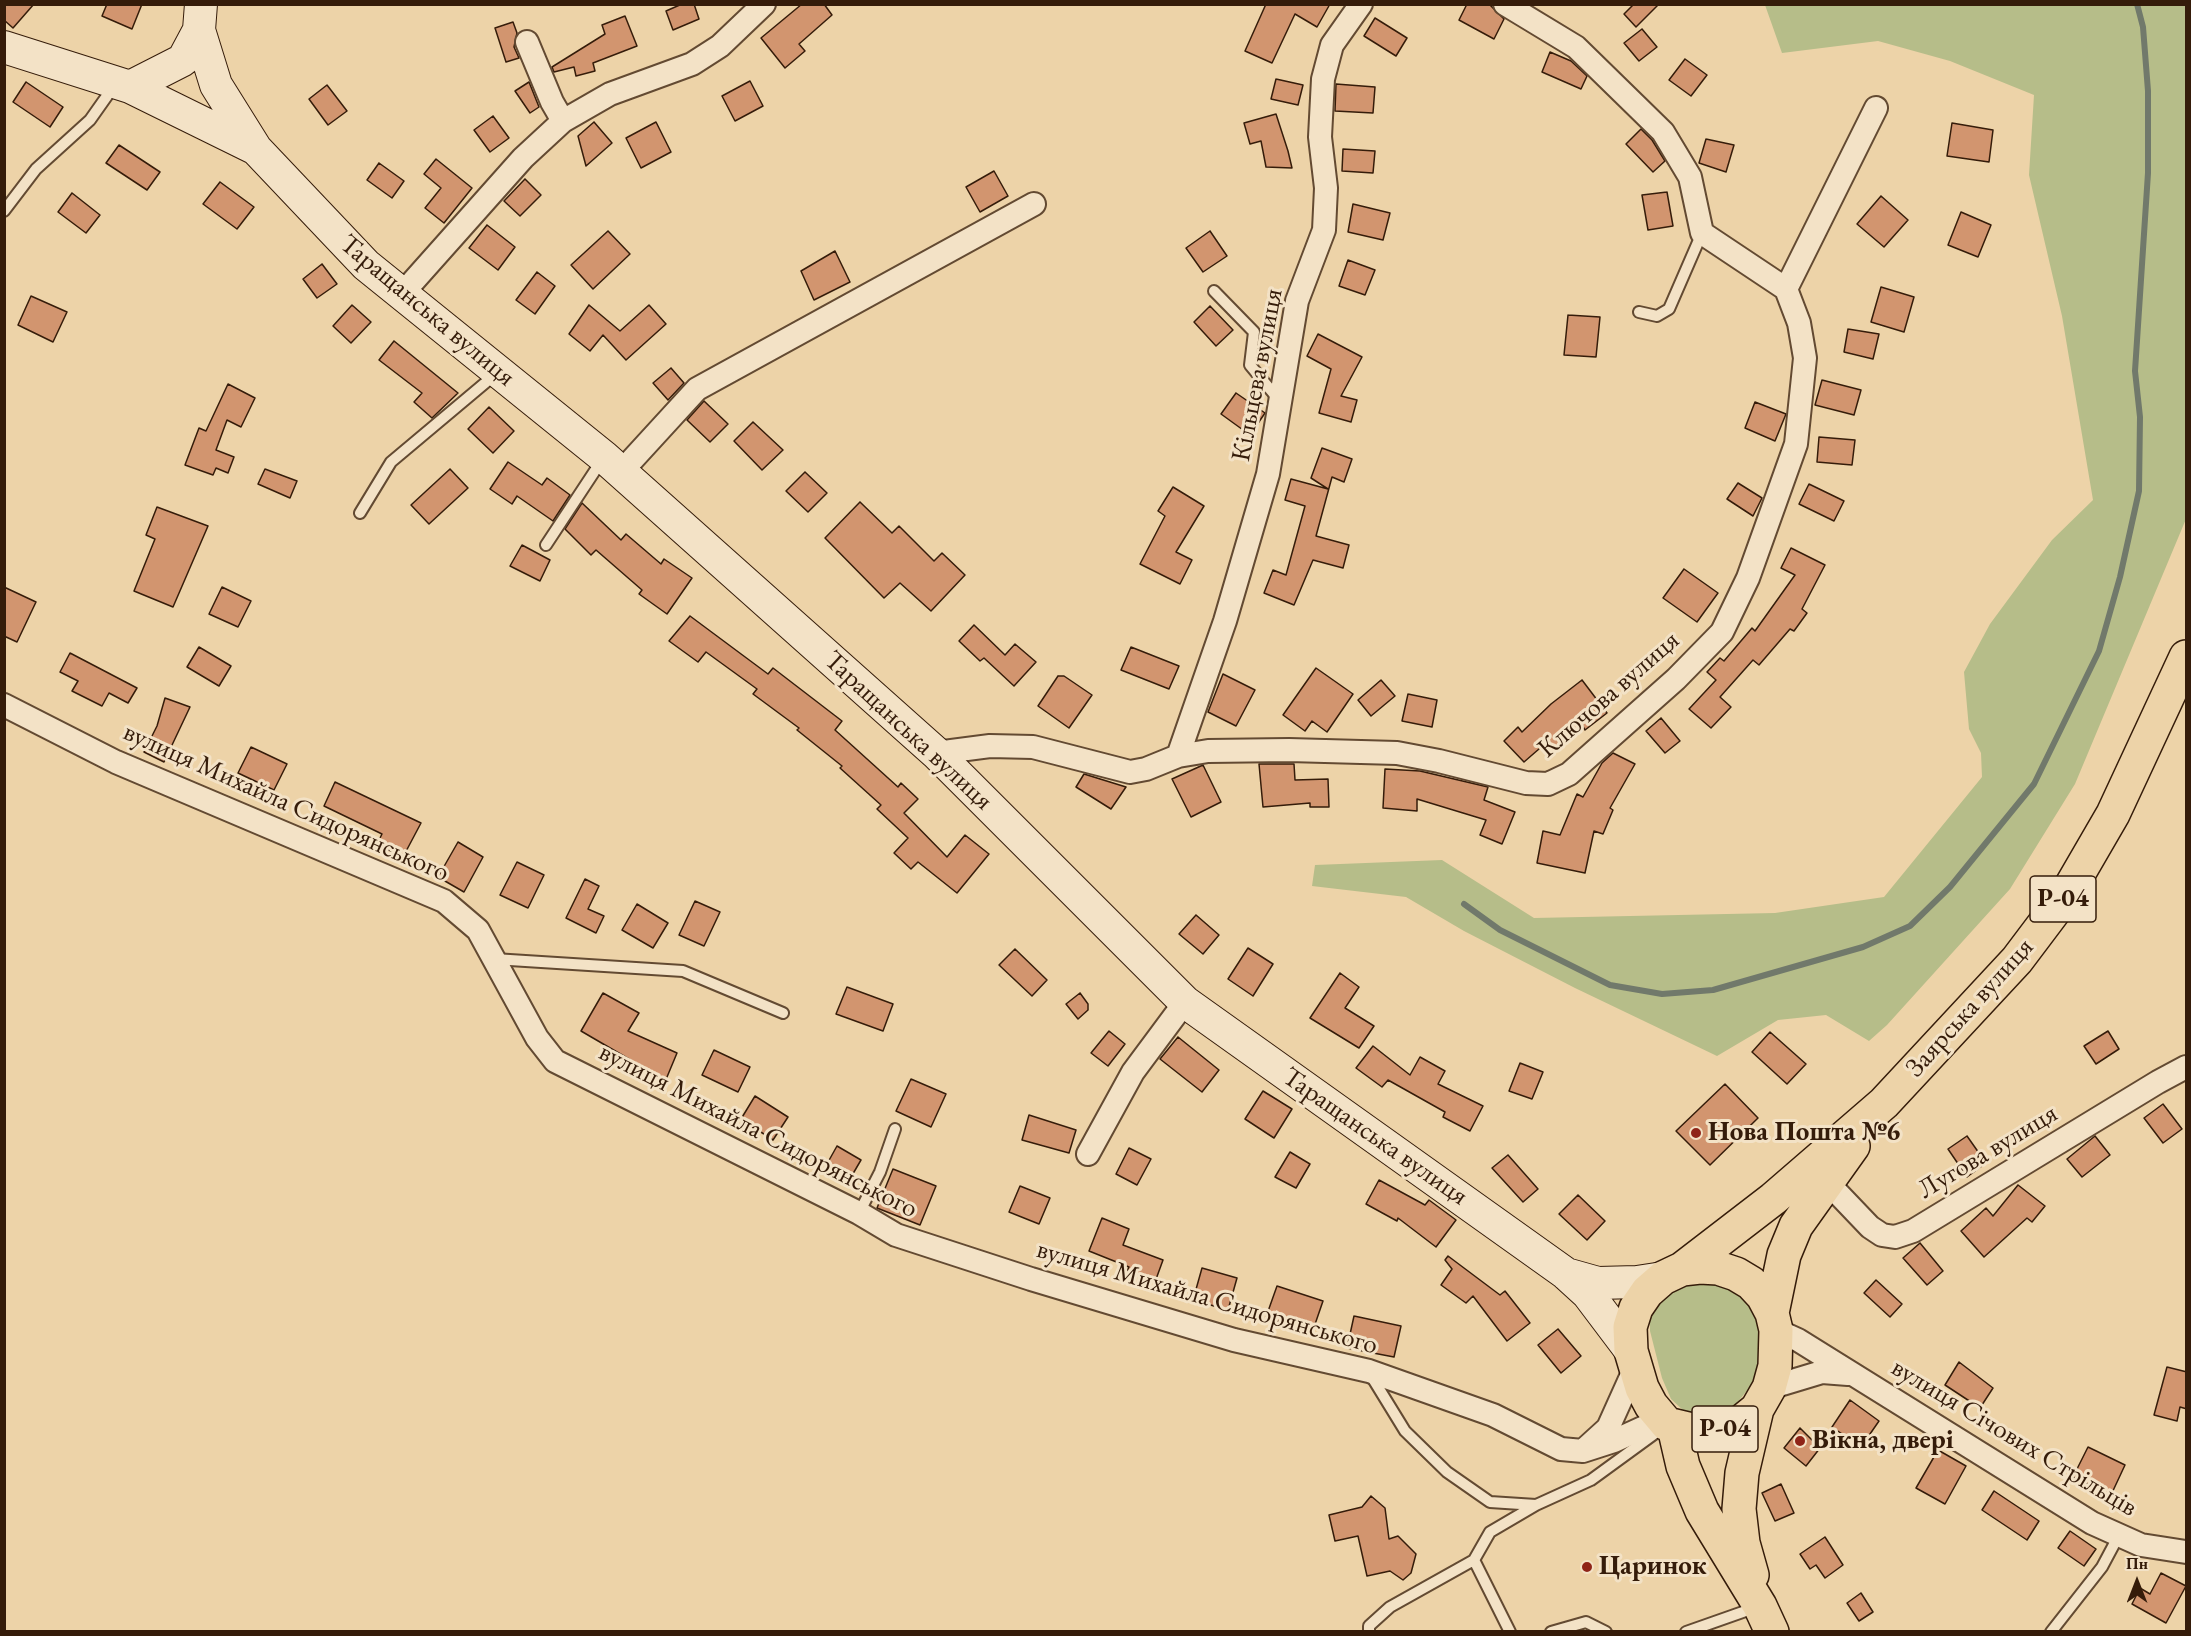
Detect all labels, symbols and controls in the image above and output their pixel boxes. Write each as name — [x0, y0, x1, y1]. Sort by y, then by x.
street label: Таращанська вулиця — [333, 228, 521, 394]
street label: Кільцева вулиця — [1225, 286, 1291, 464]
street label: Ключова вулиця — [1532, 625, 1686, 765]
street label: Таращанська вулиця — [817, 644, 999, 818]
street label: вулиця Михайла Сидорянського — [118, 716, 454, 890]
road number: Р-04 — [2030, 876, 2096, 922]
street label: Заярська вулиця — [1899, 932, 2041, 1084]
street label: вулиця Михайла Сидорянського — [593, 1036, 923, 1226]
street label: Таращанська вулиця — [1276, 1061, 1474, 1213]
street label: Лугова вулиця — [1912, 1098, 2064, 1206]
place label: Нова Пошта №6 — [1708, 1117, 1900, 1149]
marker: Нова Пошта №6 — [1689, 1126, 1703, 1140]
street label: вулиця Михайла Сидорянського — [1033, 1234, 1381, 1362]
street label: вулиця Січових Стрільців — [1885, 1352, 2143, 1524]
road number: Р-04 — [1692, 1406, 1758, 1452]
place label: Вікна, двері — [1812, 1425, 1954, 1457]
marker: Вікна, двері — [1793, 1434, 1807, 1448]
place label: Царинок — [1599, 1551, 1707, 1583]
north arrow — [2107, 1552, 2167, 1612]
text: Пн — [2126, 1553, 2148, 1574]
marker: Царинок — [1580, 1560, 1594, 1574]

